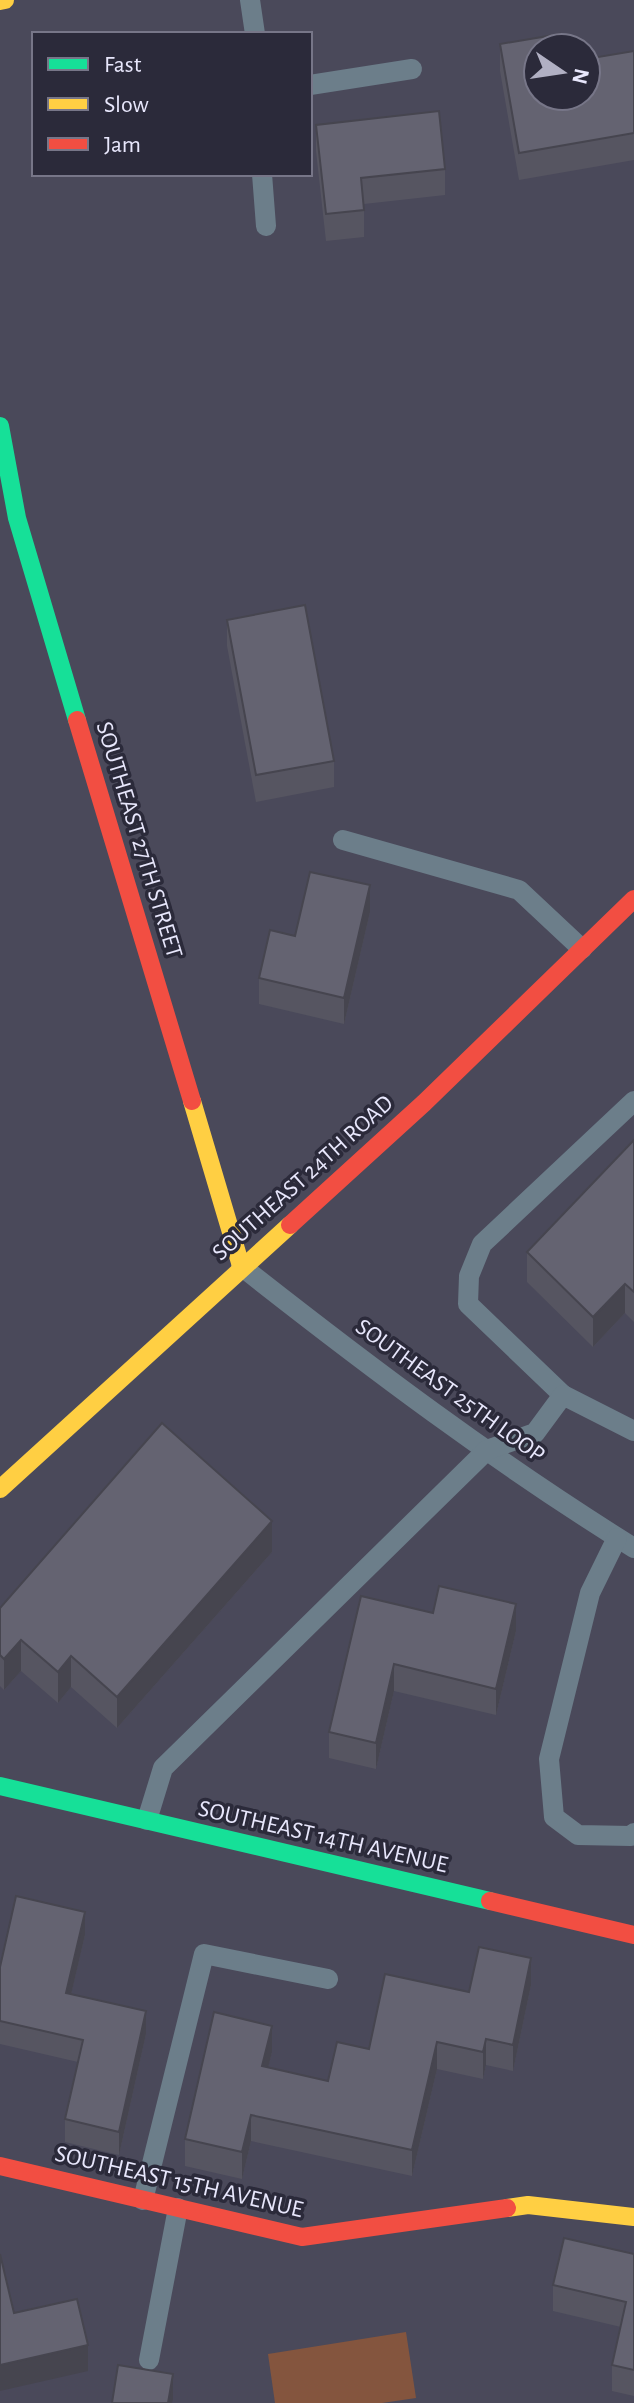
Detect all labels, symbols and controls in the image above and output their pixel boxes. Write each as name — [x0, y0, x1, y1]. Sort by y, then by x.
legend — [32, 32, 312, 176]
north arrow — [522, 32, 602, 112]
text: Fast — [104, 53, 142, 77]
text: N — [568, 66, 593, 86]
text: Slow — [104, 93, 149, 117]
text: Jam — [104, 133, 141, 157]
street label: SOUTHEAST 27TH STREET — [92, 719, 186, 961]
street label: SOUTHEAST 24TH ROAD — [208, 1091, 398, 1265]
street label: SOUTHEAST 25TH LOOP — [351, 1315, 549, 1467]
street label: SOUTHEAST 14TH AVENUE — [196, 1797, 450, 1877]
street label: SOUTHEAST 15TH AVENUE — [53, 2142, 306, 2222]

